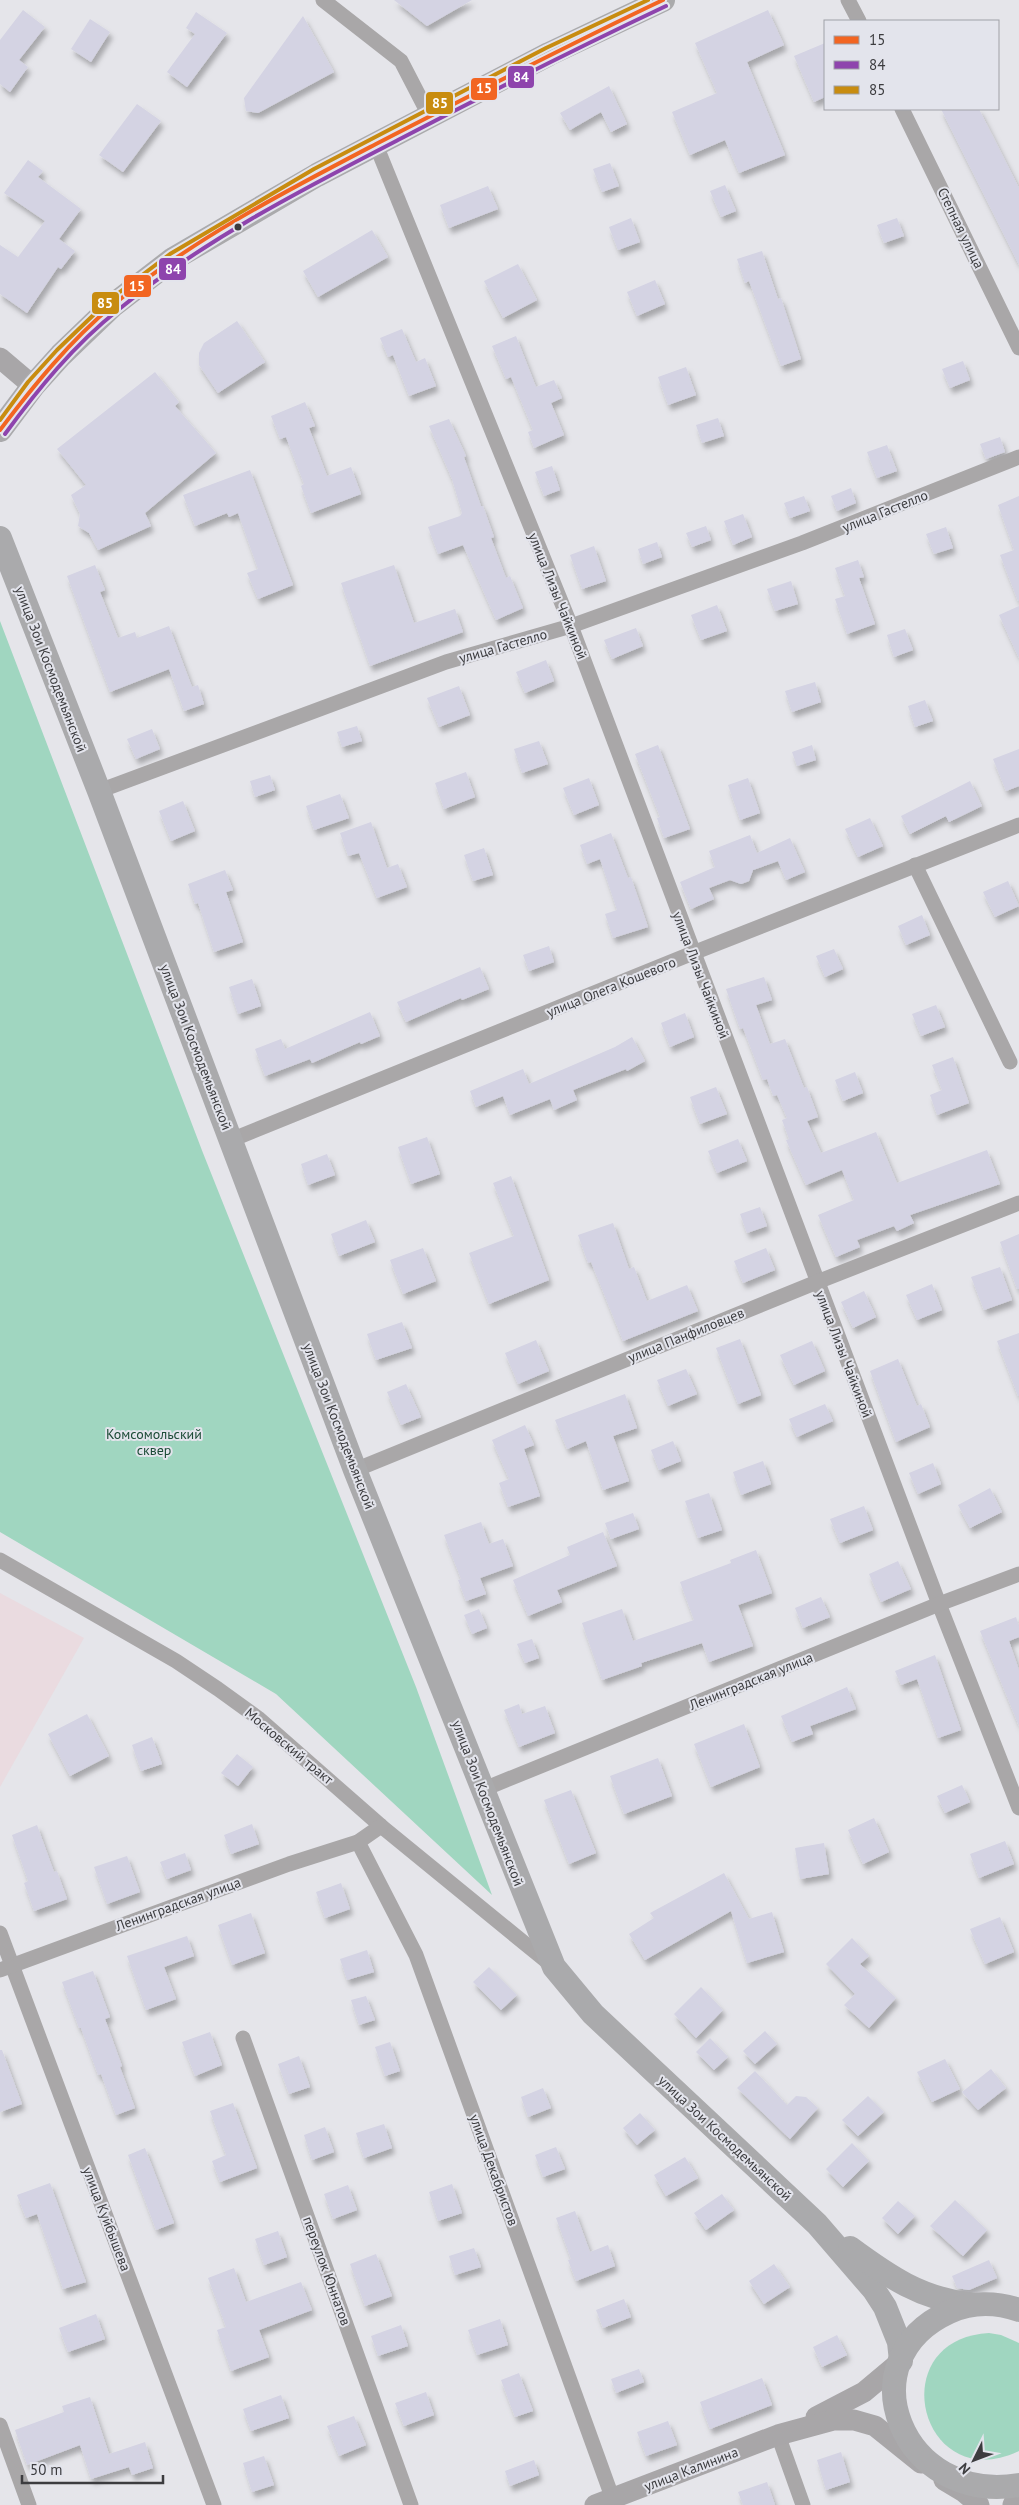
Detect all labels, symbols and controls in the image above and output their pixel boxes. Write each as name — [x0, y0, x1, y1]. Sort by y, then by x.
legend — [824, 20, 999, 110]
text: 15 — [869, 30, 885, 49]
text: 84 — [869, 55, 885, 74]
line badge: 84 — [507, 65, 535, 89]
text: 84 — [513, 68, 529, 86]
line badge: 15 — [470, 77, 498, 101]
text: 15 — [476, 79, 492, 97]
text: 85 — [869, 80, 885, 99]
line badge: 85 — [425, 91, 454, 115]
text: 85 — [432, 94, 448, 112]
street label: Степная улица — [934, 185, 988, 271]
unlabelled marker — [233, 222, 243, 232]
line badge: 84 — [158, 257, 187, 281]
text: 84 — [165, 260, 181, 278]
line badge: 15 — [123, 274, 152, 298]
text: 15 — [129, 277, 145, 295]
line badge: 85 — [91, 291, 120, 315]
text: 85 — [97, 294, 113, 312]
street label: улица Гастелло — [840, 486, 930, 536]
street label: улица Лизы Чайкиной — [524, 530, 592, 662]
street label: улица Зои Космодемьянской — [11, 584, 91, 754]
street label: улица Гастелло — [457, 625, 549, 667]
street label: улица Лизы Чайкиной — [668, 909, 734, 1041]
street label: улица Олега Кошевого — [544, 953, 678, 1021]
street label: улица Зои Космодемьянской — [156, 962, 236, 1132]
street label: улица Лизы Чайкиной — [811, 1288, 877, 1420]
street label: улица Панфиловцев — [625, 1304, 747, 1366]
street label: улица Зои Космодемьянской — [299, 1341, 379, 1511]
park label: Комсомольский сквер — [106, 1425, 202, 1459]
street label: Ленинградская улица — [686, 1648, 816, 1714]
street label: Московский тракт — [241, 1704, 337, 1789]
street label: улица Зои Космодемьянской — [448, 1718, 528, 1888]
street label: Ленинградская улица — [112, 1873, 243, 1935]
street label: улица Зои Космодемьянской — [654, 2071, 796, 2205]
street label: улица Декабристов — [465, 2112, 523, 2228]
street label: улица Куйбышева — [79, 2164, 135, 2274]
street label: переулок Юннатов — [299, 2214, 355, 2328]
north arrow — [949, 2435, 999, 2485]
street label: улица Калинина — [641, 2443, 741, 2495]
scale bar — [22, 2452, 164, 2484]
text: N — [955, 2459, 974, 2478]
text: 50 m — [30, 2460, 63, 2479]

